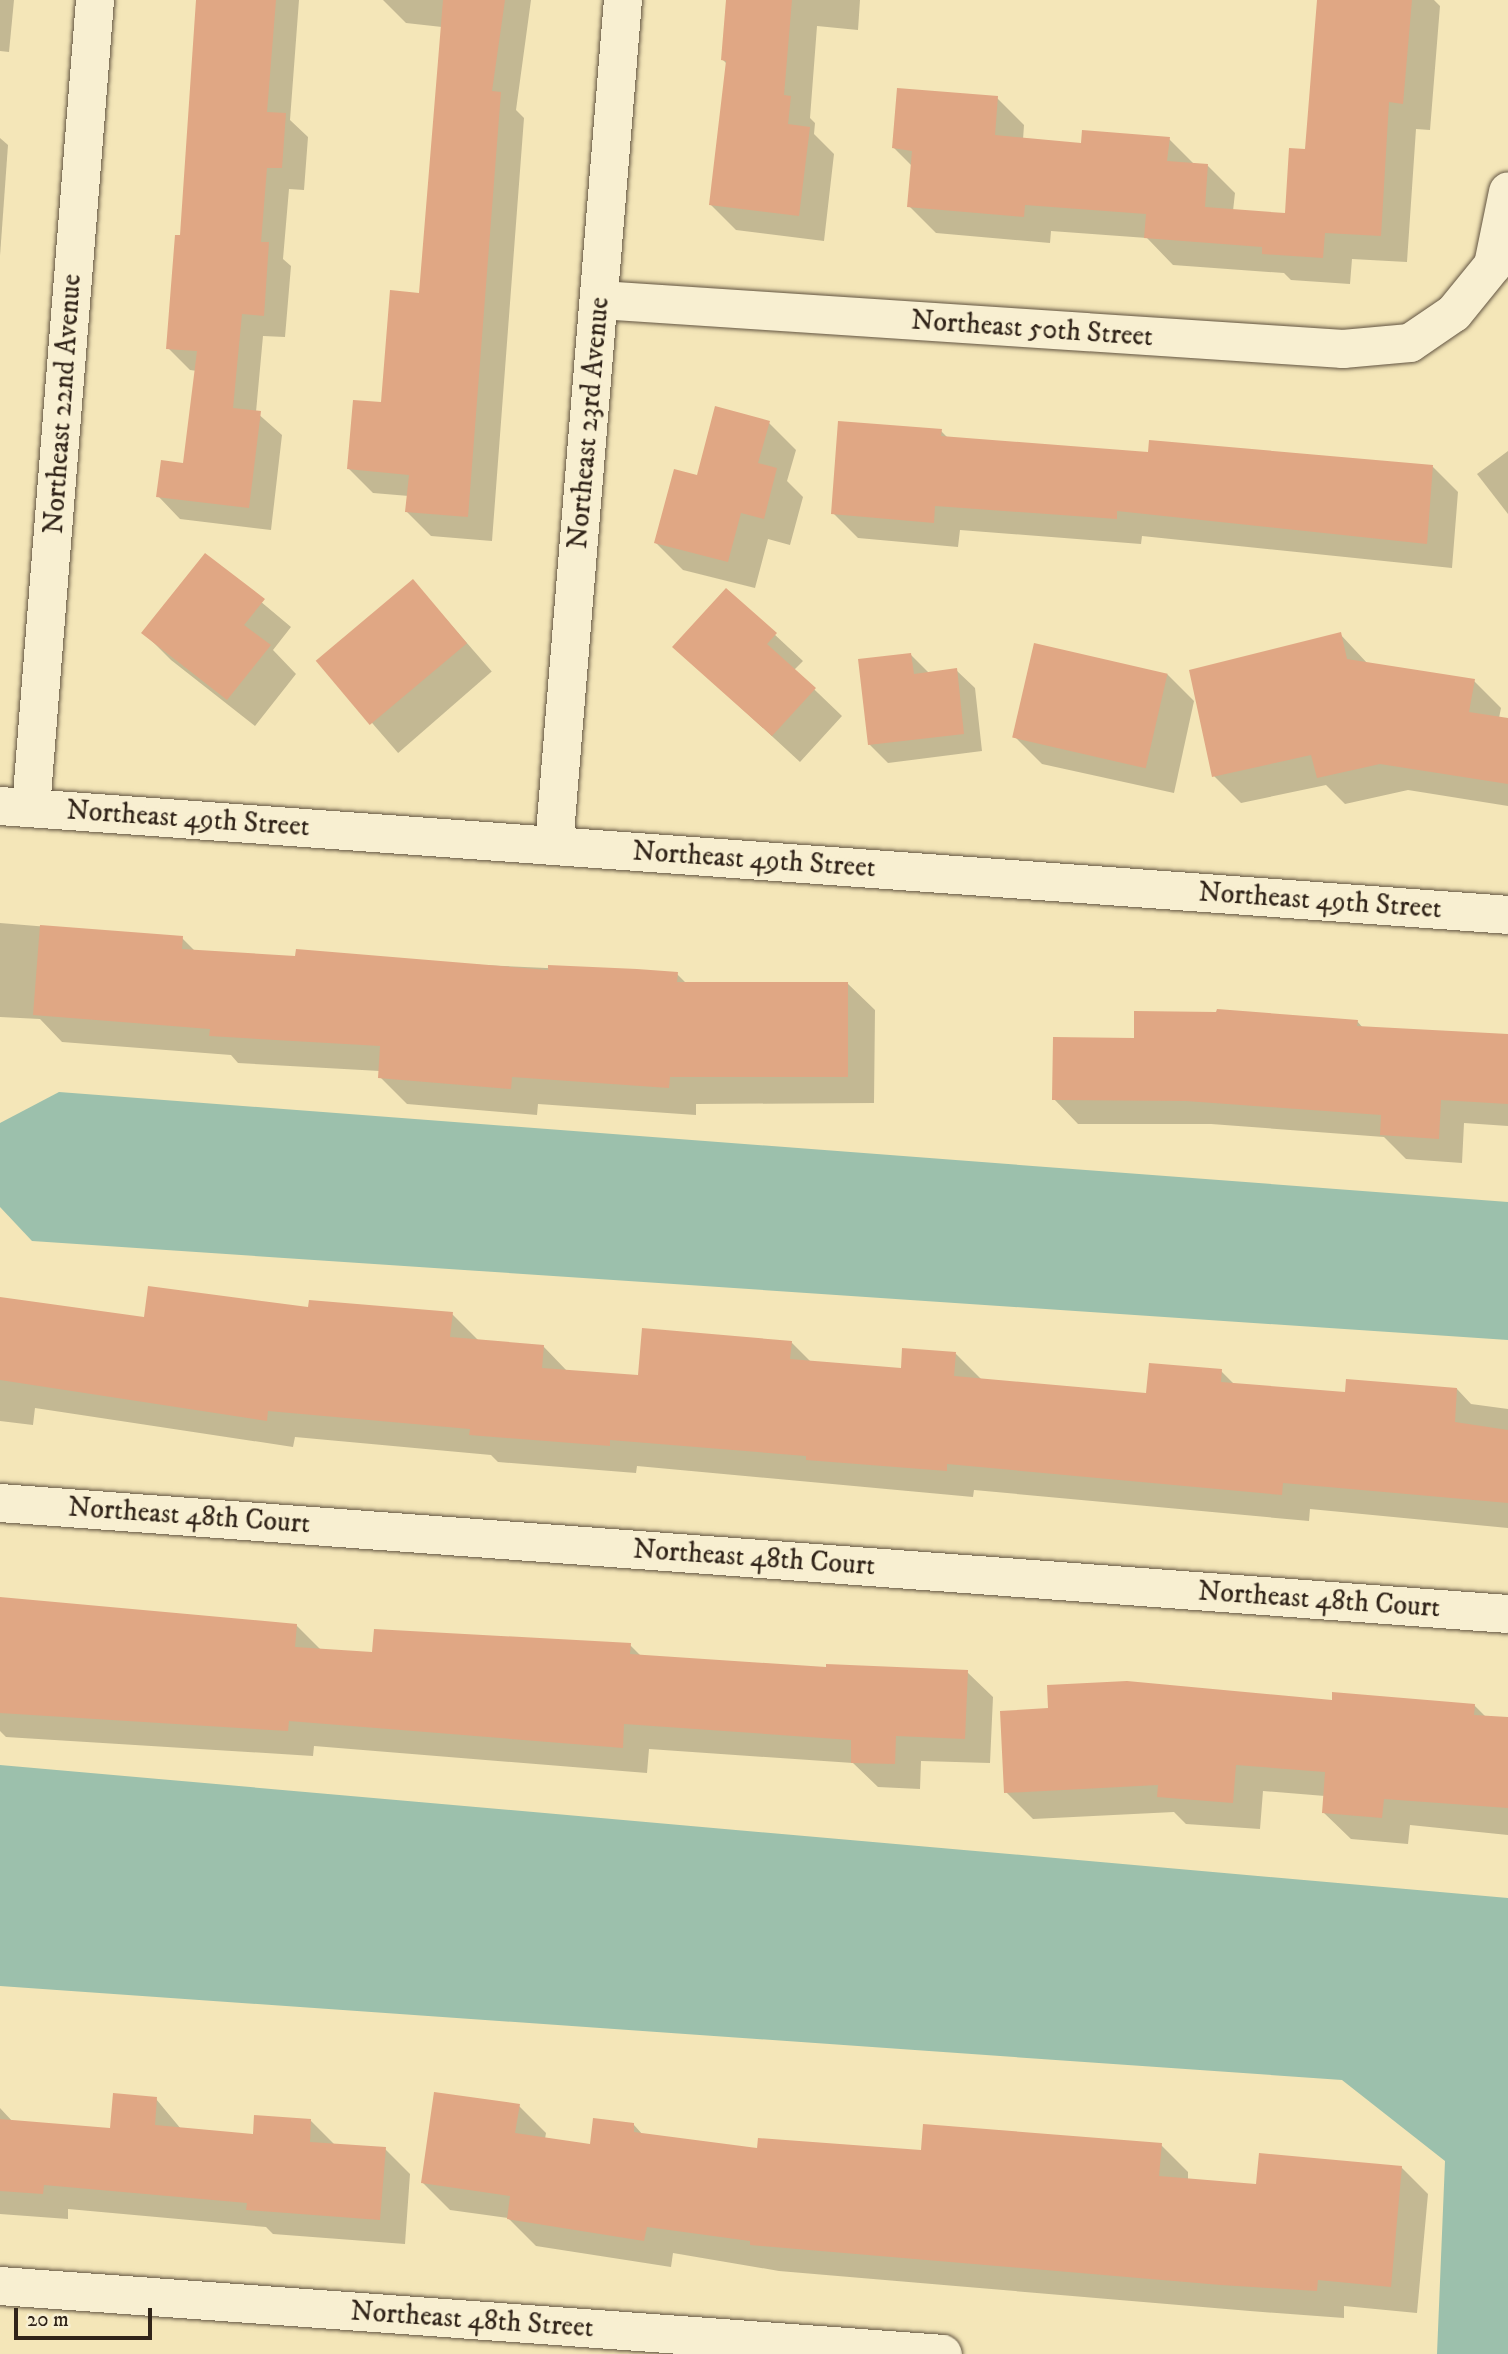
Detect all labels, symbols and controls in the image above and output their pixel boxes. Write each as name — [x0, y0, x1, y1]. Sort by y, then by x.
street label: Northeast 22nd Avenue — [37, 273, 89, 535]
street label: Northeast 23rd Avenue — [561, 296, 617, 550]
street label: Northeast 50th Street — [910, 304, 1154, 354]
street label: Northeast 49th Street — [65, 794, 311, 844]
street label: Northeast 49th Street — [631, 835, 877, 885]
street label: Northeast 49th Street — [1197, 876, 1443, 926]
street label: Northeast 48th Court — [67, 1491, 311, 1541]
street label: Northeast 48th Court — [632, 1533, 876, 1583]
street label: Northeast 48th Court — [1197, 1575, 1441, 1625]
scale bar — [18, 2294, 156, 2338]
street label: Northeast 48th Street — [349, 2295, 595, 2345]
text: 20 m — [27, 2307, 69, 2333]

